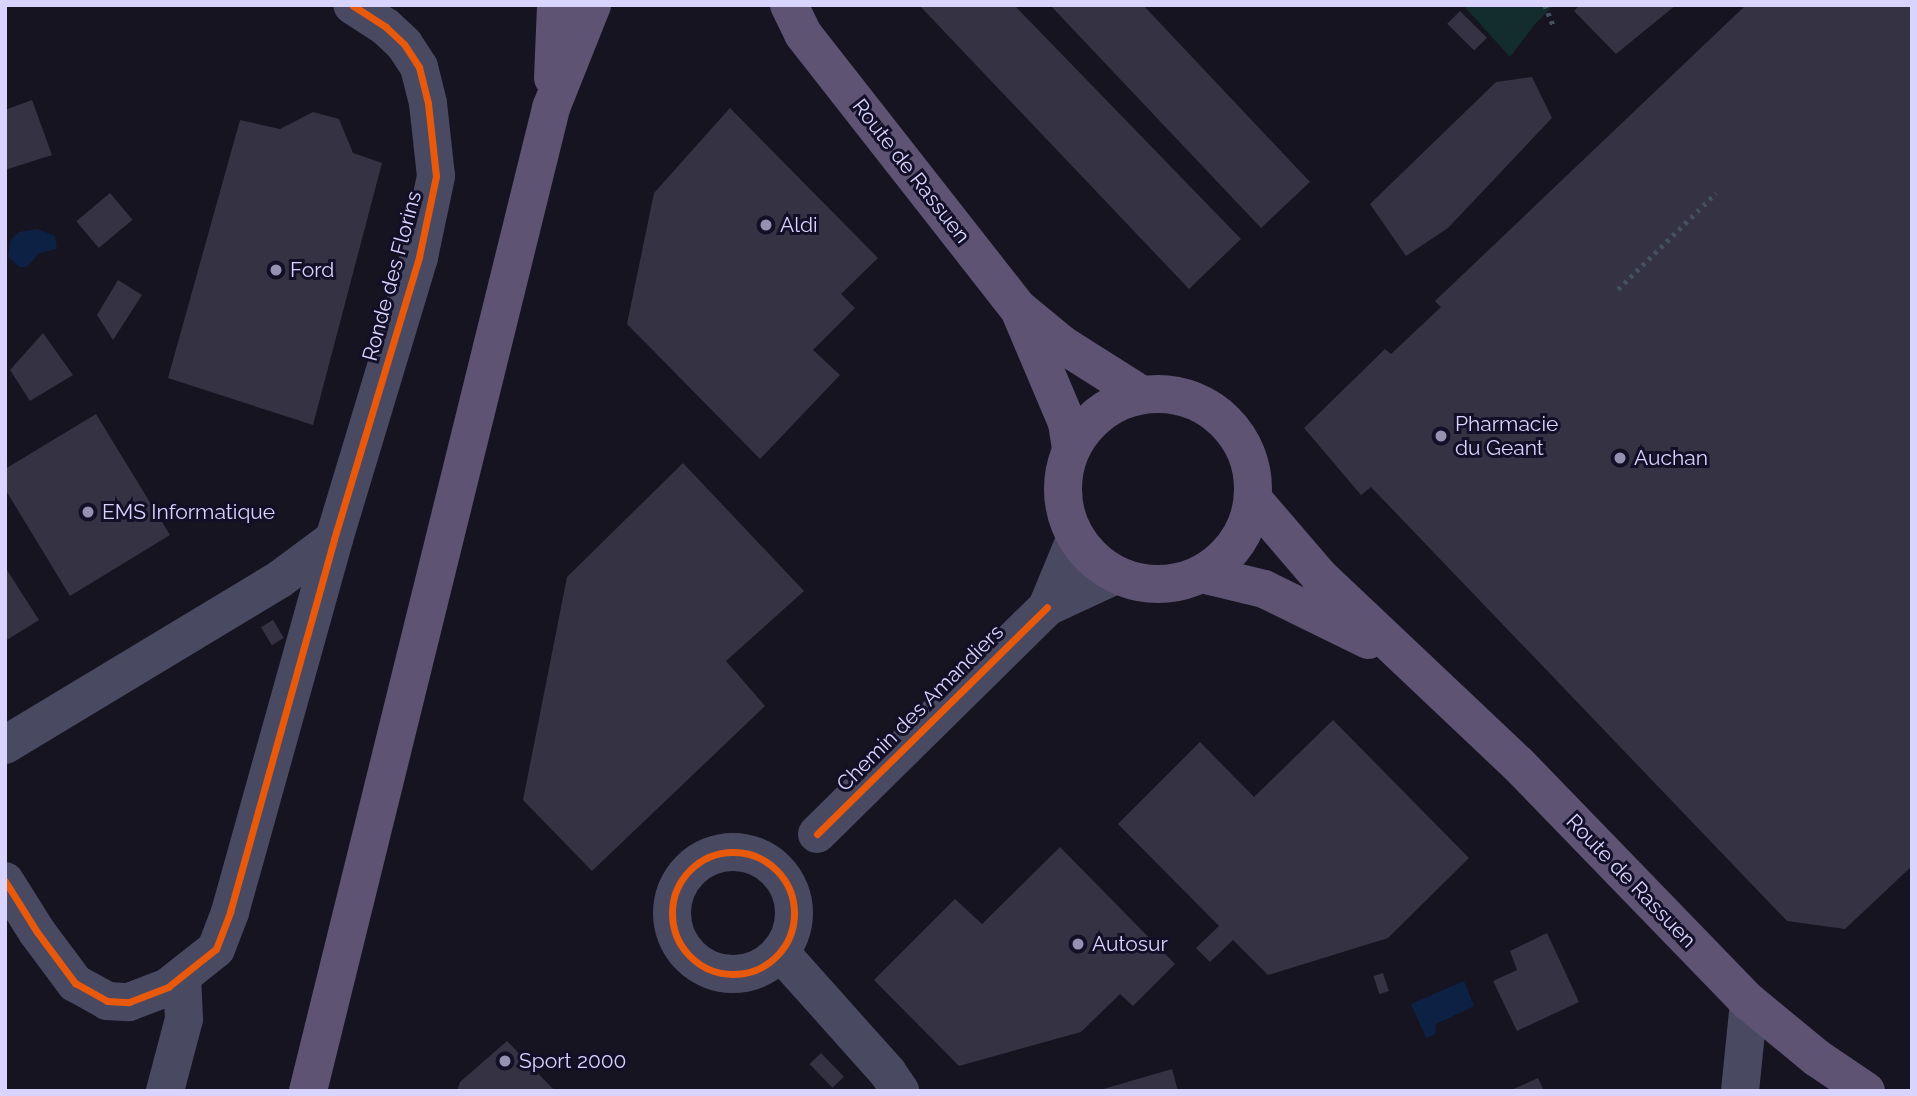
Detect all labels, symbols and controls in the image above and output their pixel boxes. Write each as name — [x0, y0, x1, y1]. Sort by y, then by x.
street label: Route de Rassuen — [847, 94, 975, 248]
street label: Ronde des Florins — [357, 188, 427, 364]
place label: Aldi — [780, 212, 818, 238]
marker: Aldi — [758, 217, 774, 233]
place label: Ford — [290, 257, 334, 283]
marker: Ford — [268, 262, 284, 278]
place label: Pharmacie du Geant — [1455, 411, 1558, 461]
marker: Pharmacie du Geant — [1433, 428, 1449, 444]
place label: Auchan — [1634, 445, 1708, 471]
marker: Auchan — [1612, 450, 1628, 466]
place label: EMS Informatique — [102, 499, 275, 525]
marker: EMS Informatique — [80, 504, 96, 520]
street label: Chemin des Amandiers — [831, 619, 1009, 797]
street label: Route de Rassuen — [1561, 809, 1701, 953]
place label: Autosur — [1092, 931, 1168, 957]
marker: Autosur — [1070, 936, 1086, 952]
place label: Sport 2000 — [519, 1048, 626, 1074]
marker: Sport 2000 — [497, 1053, 513, 1069]

